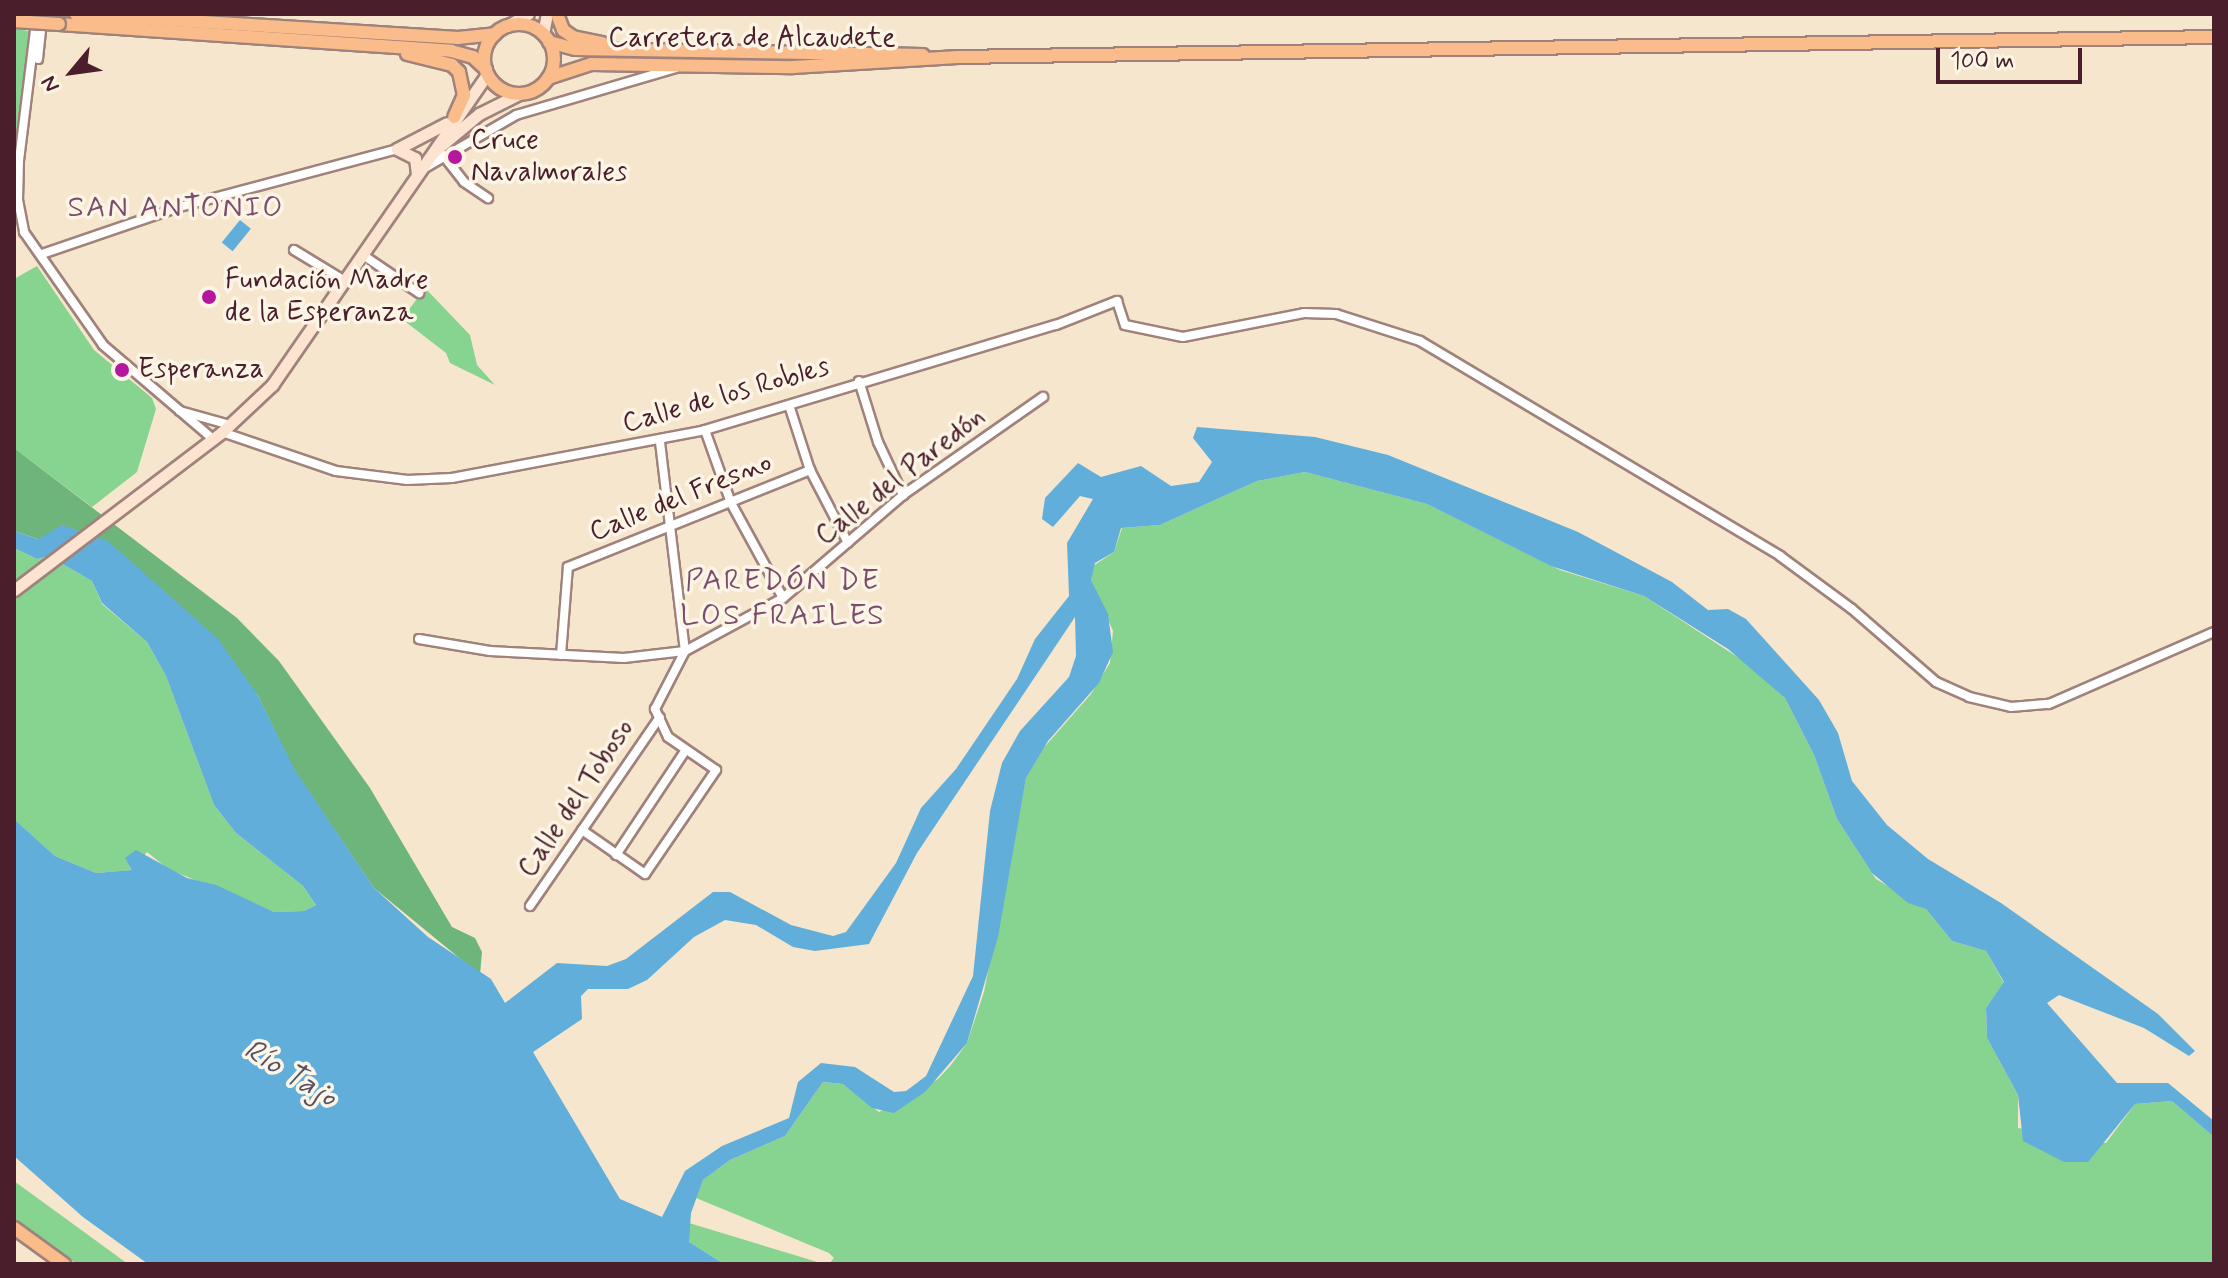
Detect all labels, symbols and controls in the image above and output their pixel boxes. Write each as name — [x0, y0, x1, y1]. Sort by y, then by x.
street label: Carretera de Alcaudete — [606, 22, 898, 56]
north arrow — [32, 32, 112, 112]
scale bar — [1940, 32, 2086, 82]
text: 100 m — [1950, 46, 2014, 77]
text: N — [35, 70, 67, 97]
place label: Cruce Navalmorales — [471, 124, 627, 190]
marker: Cruce Navalmorales — [446, 148, 464, 166]
district label: SAN ANTONIO — [69, 190, 283, 226]
place label: Fundación Madre de la Esperanza — [225, 264, 427, 330]
marker: Fundación Madre de la Esperanza — [200, 288, 218, 306]
street label: Calle de los Robles — [617, 350, 835, 442]
place label: Esperanza — [138, 353, 264, 387]
marker: Esperanza — [113, 361, 131, 379]
street label: Calle del Paredón — [810, 401, 992, 553]
street label: Calle del Fresno — [589, 448, 773, 548]
district label: PAREDÓN DE LOS FRAILES — [680, 563, 886, 634]
street label: Calle del Toboso — [512, 714, 642, 884]
water label: Río Tajo — [238, 1033, 342, 1115]

